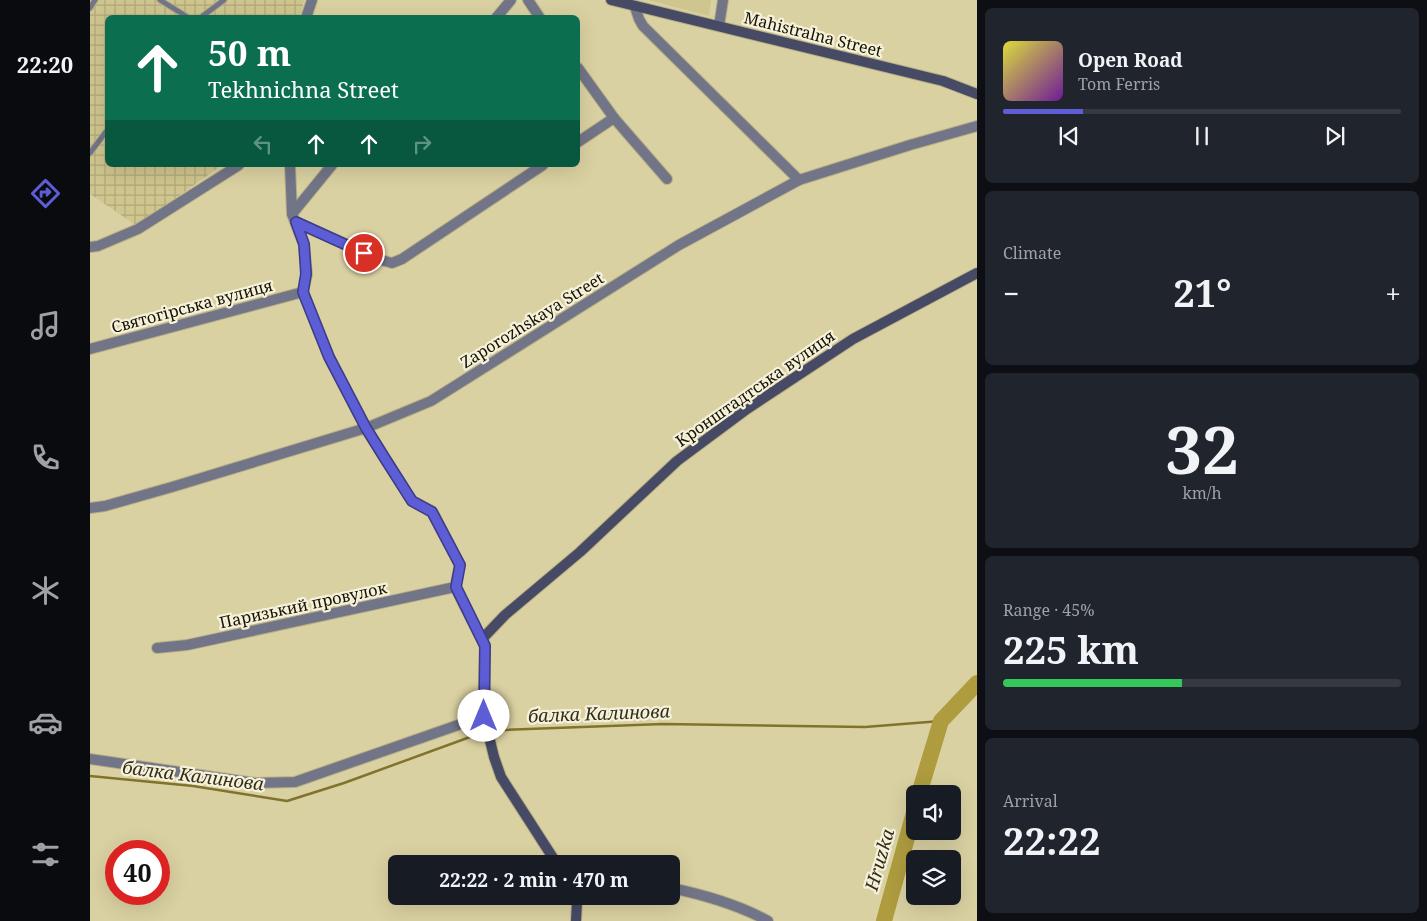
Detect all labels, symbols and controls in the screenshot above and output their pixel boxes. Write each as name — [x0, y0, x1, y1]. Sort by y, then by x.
street label: Mahistralna Street — [742, 6, 885, 62]
text: 50 m — [208, 29, 291, 76]
icon: ahead — [125, 35, 190, 100]
text: Open Road — [1078, 47, 1183, 73]
text: 22:20 — [17, 49, 73, 79]
text: Tom Ferris — [1078, 73, 1160, 95]
text: Tekhnichna Street — [208, 74, 399, 104]
icon: previous — [1055, 122, 1083, 150]
icon: pause — [1188, 122, 1216, 150]
icon: next — [1321, 122, 1349, 150]
icon: left — [249, 130, 277, 158]
icon: ahead — [302, 130, 330, 158]
icon: ahead — [355, 130, 383, 158]
icon: right — [408, 130, 436, 158]
icon: directions — [28, 176, 63, 211]
pin — [343, 232, 385, 274]
icon: arrive — [350, 239, 378, 267]
text: Climate — [1003, 242, 1061, 264]
text: 21° — [1173, 266, 1231, 318]
street label: Zaporozhskaya Street — [456, 267, 608, 373]
street label: Святогірська вулиця — [109, 274, 275, 338]
text: − — [1003, 274, 1019, 312]
text: + — [1385, 274, 1401, 312]
icon: music — [28, 308, 63, 343]
street label: Кронштадтська вулиця — [671, 325, 839, 451]
text: 32 — [1165, 405, 1239, 493]
icon: phone — [28, 440, 63, 475]
text: km/h — [1182, 482, 1222, 504]
icon: climate — [28, 573, 63, 608]
street label: Паризький провулок — [217, 576, 389, 633]
text: Range · 45% — [1003, 599, 1095, 621]
text: 225 km — [1003, 623, 1139, 675]
position arrow — [457, 689, 509, 741]
water label: балка Калинова — [528, 699, 670, 727]
icon: car — [28, 705, 63, 740]
water label: балка Калинова — [121, 754, 265, 796]
map controls — [906, 785, 961, 905]
button: sound — [906, 785, 961, 840]
text: Arrival — [1003, 790, 1058, 812]
text: 22:22 — [1003, 814, 1100, 866]
water label: Hruzka — [858, 825, 899, 894]
icon: filters — [28, 837, 63, 872]
speed limit sign: 40 — [105, 840, 170, 905]
button: layers — [906, 850, 961, 905]
text: 22:22 · 2 min · 470 m — [439, 867, 629, 893]

